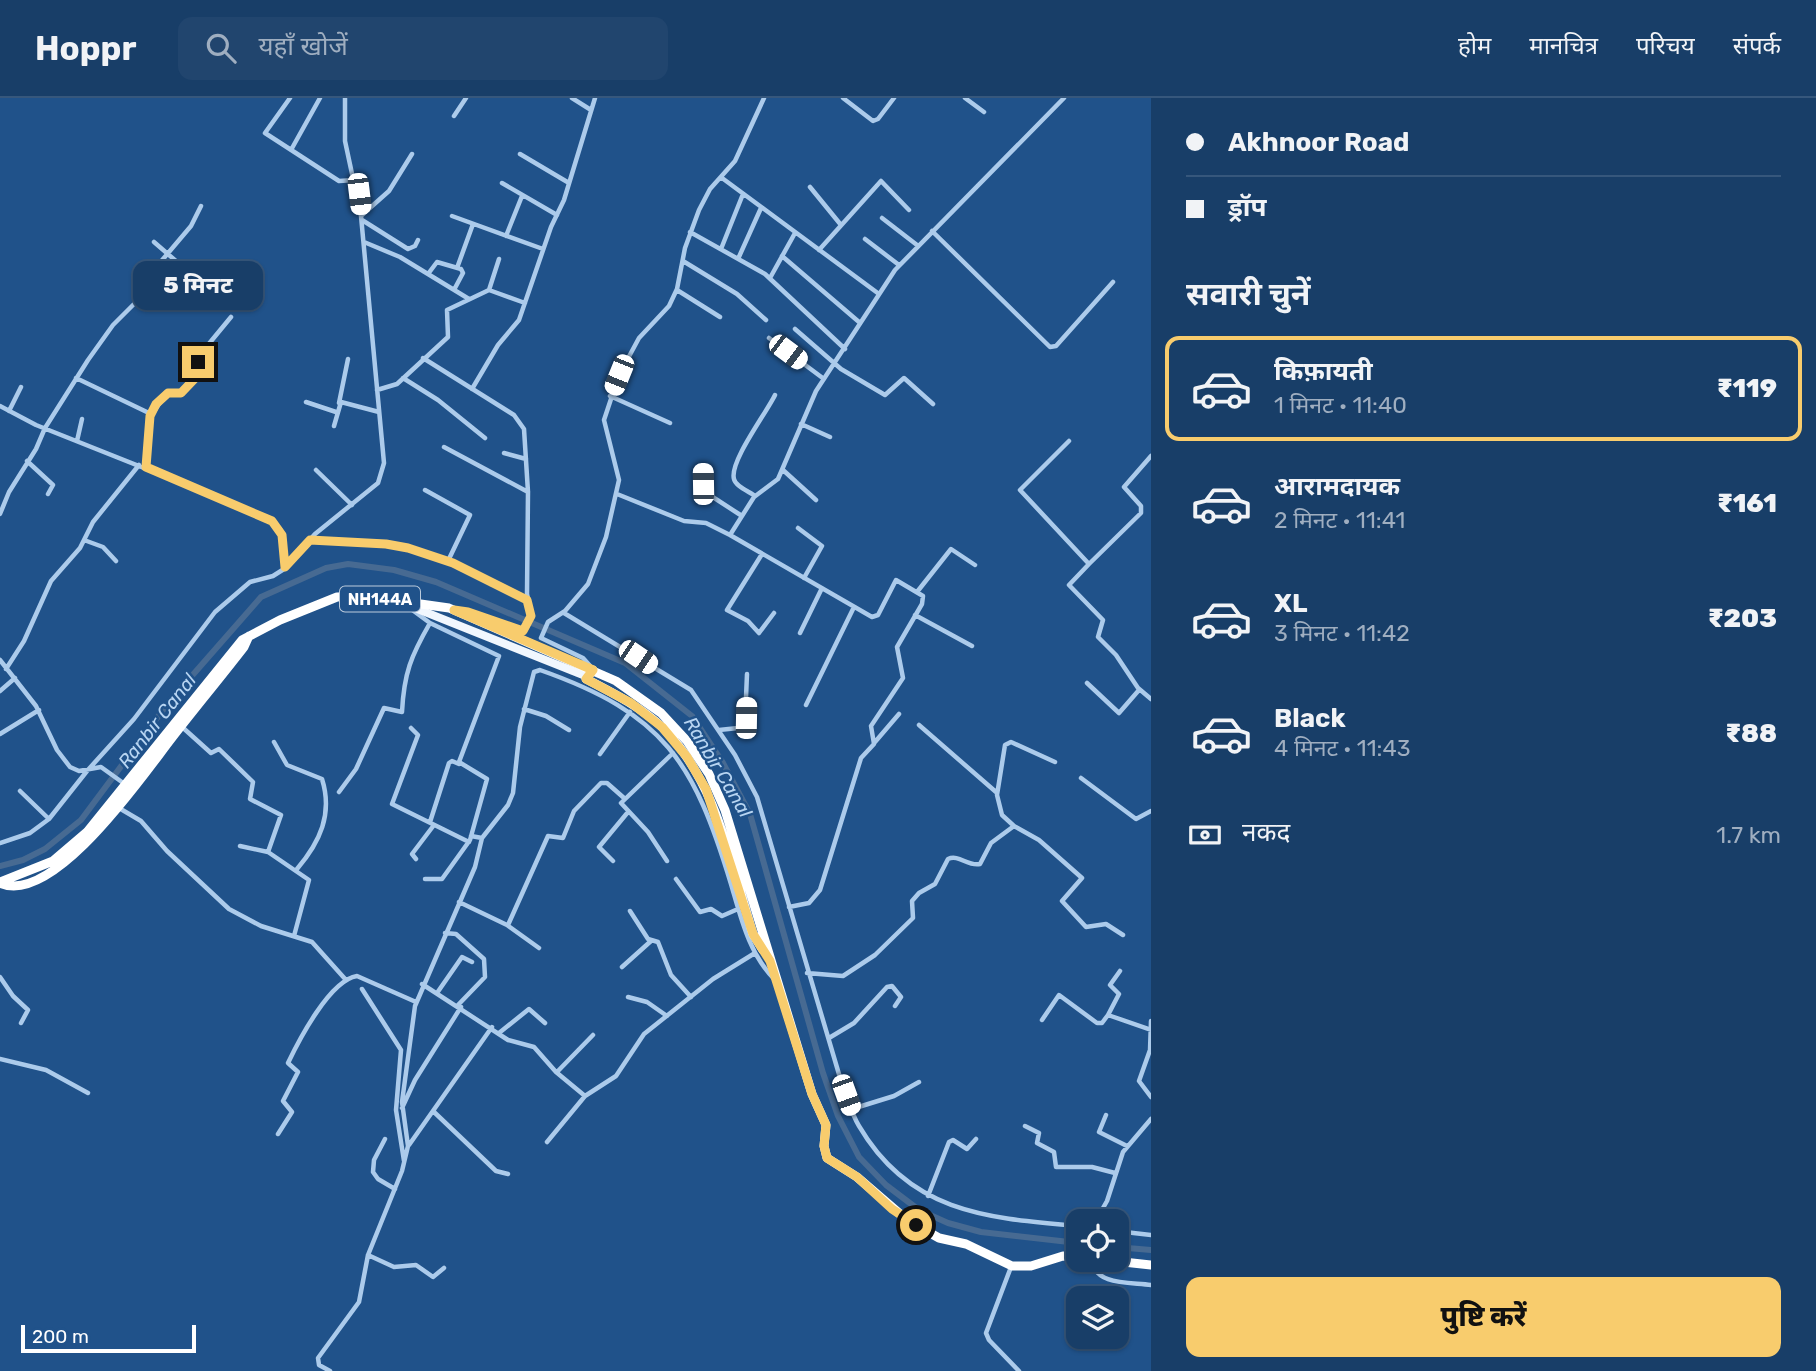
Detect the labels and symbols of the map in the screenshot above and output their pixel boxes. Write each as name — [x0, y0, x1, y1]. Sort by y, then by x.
car — [347, 172, 372, 216]
callout: 5 मिनट — [133, 260, 263, 310]
car — [765, 331, 812, 373]
route end — [182, 346, 214, 378]
car — [602, 352, 637, 398]
car — [693, 463, 714, 505]
road number: NH144A — [340, 586, 420, 612]
car — [615, 637, 662, 677]
water label: Ranbir Canal — [113, 669, 201, 773]
car — [736, 697, 757, 739]
water label: Ranbir Canal — [679, 712, 757, 822]
car — [829, 1072, 864, 1118]
route start — [900, 1209, 932, 1241]
scale bar — [21, 1322, 196, 1354]

